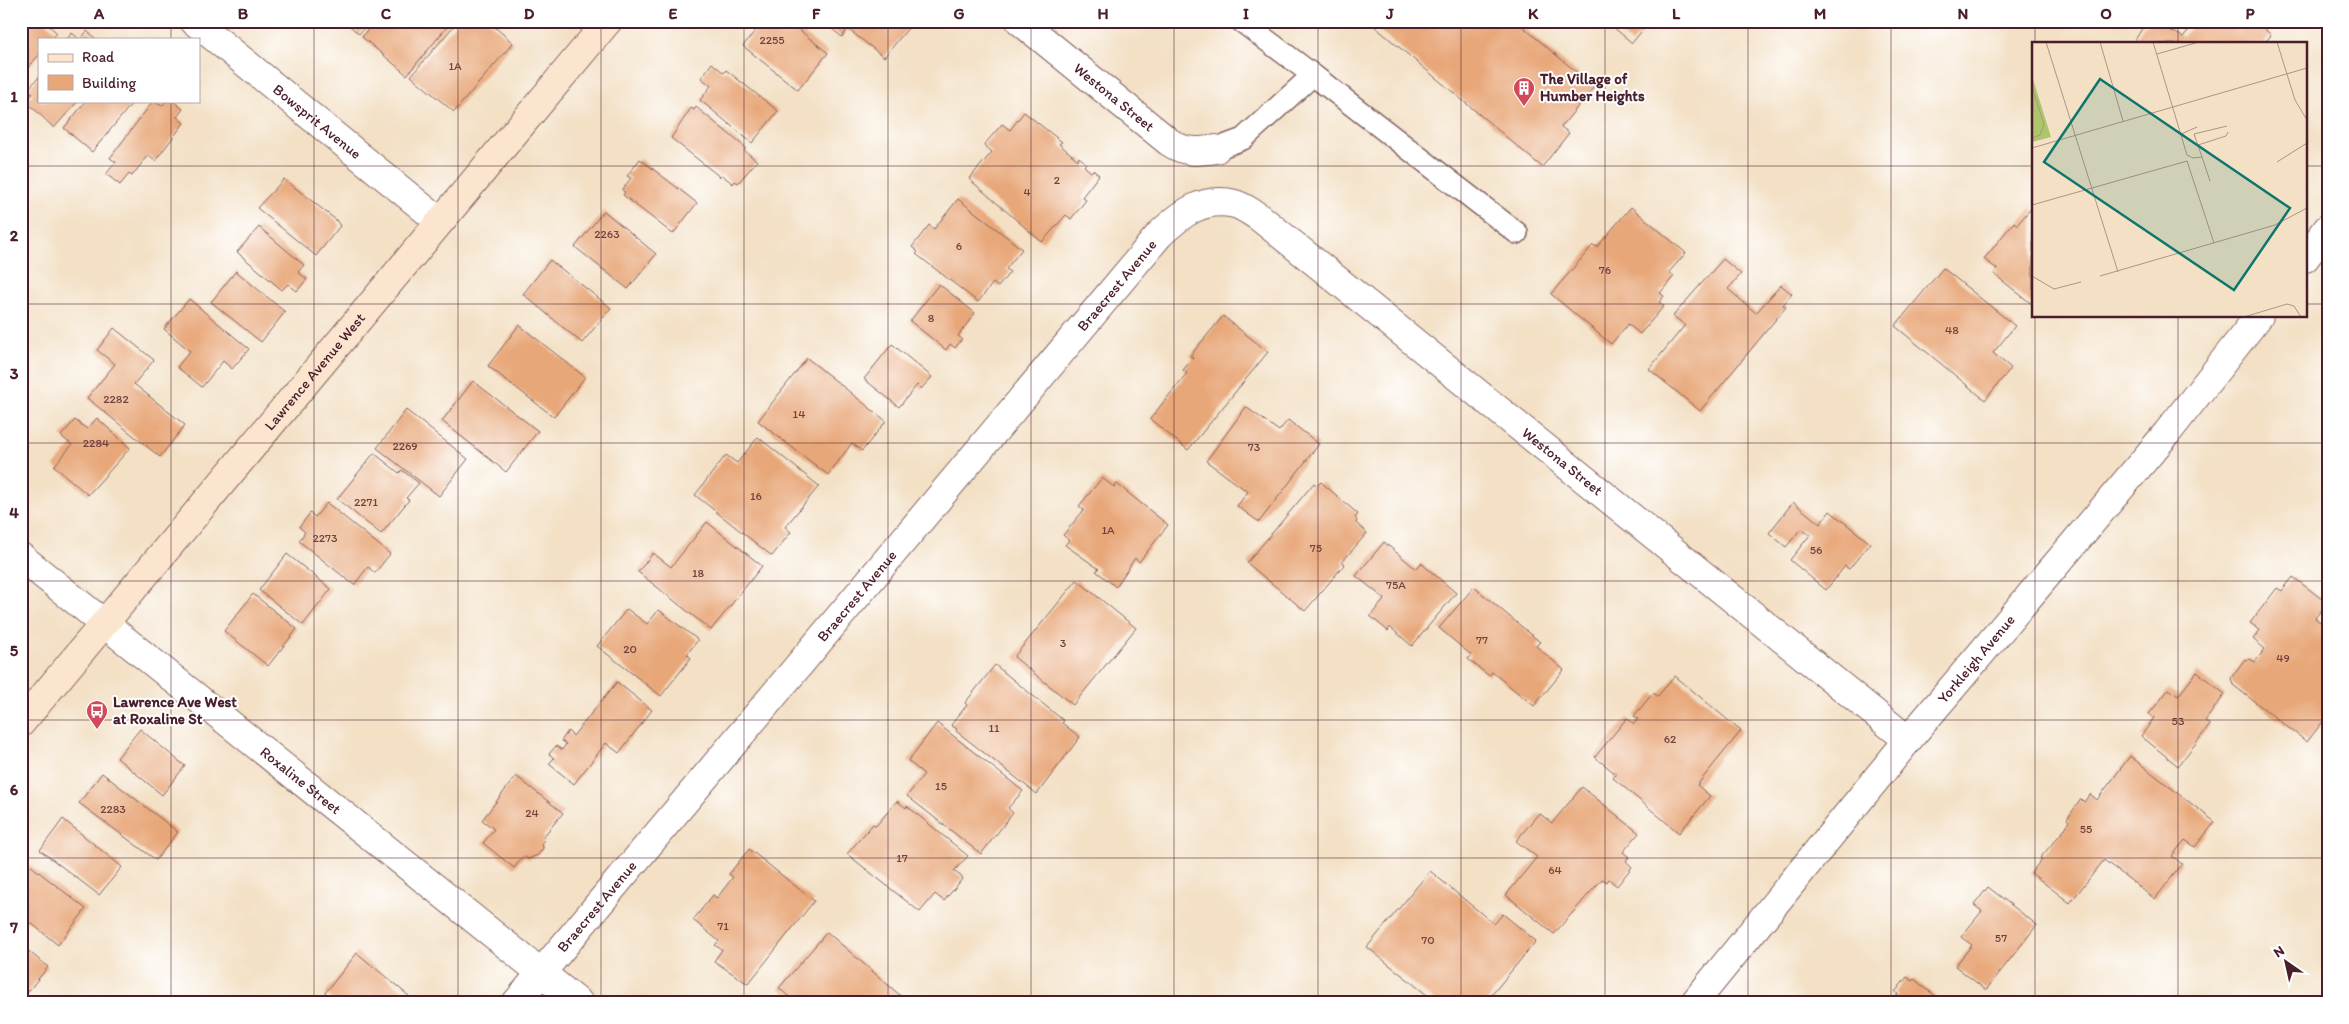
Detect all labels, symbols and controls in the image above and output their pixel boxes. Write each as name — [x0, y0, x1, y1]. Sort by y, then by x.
text: A — [93, 4, 105, 23]
text: B — [238, 4, 249, 23]
text: C — [381, 4, 392, 23]
text: D — [524, 4, 535, 23]
text: E — [669, 4, 678, 23]
text: F — [812, 4, 821, 23]
text: G — [953, 4, 965, 23]
text: H — [1097, 4, 1109, 23]
text: I — [1243, 4, 1249, 23]
text: J — [1385, 4, 1394, 23]
text: K — [1528, 4, 1539, 23]
text: L — [1672, 4, 1681, 23]
text: M — [1814, 4, 1826, 23]
text: N — [1958, 4, 1968, 23]
text: O — [2100, 4, 2112, 23]
text: P — [2245, 4, 2255, 23]
house number: 2255 — [759, 33, 785, 47]
legend — [38, 38, 200, 102]
inset map — [2032, 42, 2306, 318]
text: Road — [82, 48, 115, 66]
house number: 1A — [448, 59, 462, 73]
street label: Westona Street — [1070, 59, 1158, 136]
place label: The Village of Humber Heights — [1539, 70, 1645, 106]
text: Building — [82, 74, 136, 92]
building icon: The Village of Humber Heights — [1512, 76, 1536, 107]
street label: Bowsprit Avenue — [269, 80, 365, 163]
text: 1 — [10, 87, 18, 106]
house number: 2 — [1054, 173, 1061, 187]
house number: 4 — [1023, 185, 1031, 199]
text: 2 — [10, 226, 19, 245]
house number: 2263 — [594, 227, 620, 241]
street label: Braecrest Avenue — [1073, 236, 1160, 335]
house number: 6 — [956, 239, 962, 253]
house number: 76 — [1599, 263, 1611, 277]
street label: Lawrence Avenue West — [261, 309, 369, 434]
house number: 8 — [928, 311, 935, 325]
house number: 48 — [1945, 323, 1959, 337]
text: 3 — [10, 364, 19, 383]
house number: 2282 — [103, 392, 129, 406]
house number: 14 — [793, 407, 805, 421]
street label: Westona Street — [1518, 424, 1607, 500]
house number: 2284 — [83, 436, 109, 450]
house number: 2269 — [392, 439, 418, 453]
house number: 73 — [1248, 440, 1261, 454]
house number: 16 — [750, 489, 762, 503]
house number: 2271 — [354, 495, 378, 509]
text: 4 — [9, 503, 19, 522]
house number: 1A — [1101, 523, 1115, 537]
house number: 2273 — [312, 531, 338, 545]
house number: 75 — [1310, 541, 1322, 555]
house number: 56 — [1810, 543, 1822, 557]
street label: Braecrest Avenue — [813, 546, 900, 645]
house number: 18 — [692, 566, 704, 580]
house number: 75A — [1386, 578, 1406, 592]
street label: Yorkleigh Avenue — [1934, 611, 2019, 707]
house number: 77 — [1476, 633, 1488, 647]
house number: 3 — [1060, 636, 1067, 650]
text: 5 — [10, 641, 19, 660]
house number: 20 — [623, 642, 637, 656]
house number: 49 — [2276, 651, 2290, 665]
place label: Lawrence Ave West at Roxaline St — [113, 693, 237, 728]
bus stop icon: Lawrence Ave West at Roxaline St — [85, 699, 109, 730]
house number: 53 — [2172, 714, 2185, 728]
house number: 11 — [988, 721, 1000, 735]
house number: 62 — [1664, 732, 1677, 746]
street label: Roxaline Street — [257, 743, 345, 818]
house number: 15 — [935, 779, 947, 793]
text: 6 — [10, 780, 19, 799]
house number: 2283 — [100, 802, 126, 816]
house number: 24 — [525, 806, 539, 820]
house number: 55 — [2080, 822, 2092, 836]
house number: 17 — [896, 851, 908, 865]
street label: Braecrest Avenue — [553, 857, 640, 956]
house number: 64 — [1548, 863, 1562, 877]
text: 7 — [9, 918, 18, 937]
house number: 71 — [717, 919, 729, 933]
house number: 57 — [1995, 931, 2007, 945]
house number: 70 — [1421, 933, 1435, 947]
north arrow — [2262, 936, 2312, 986]
text: N — [2270, 942, 2288, 961]

